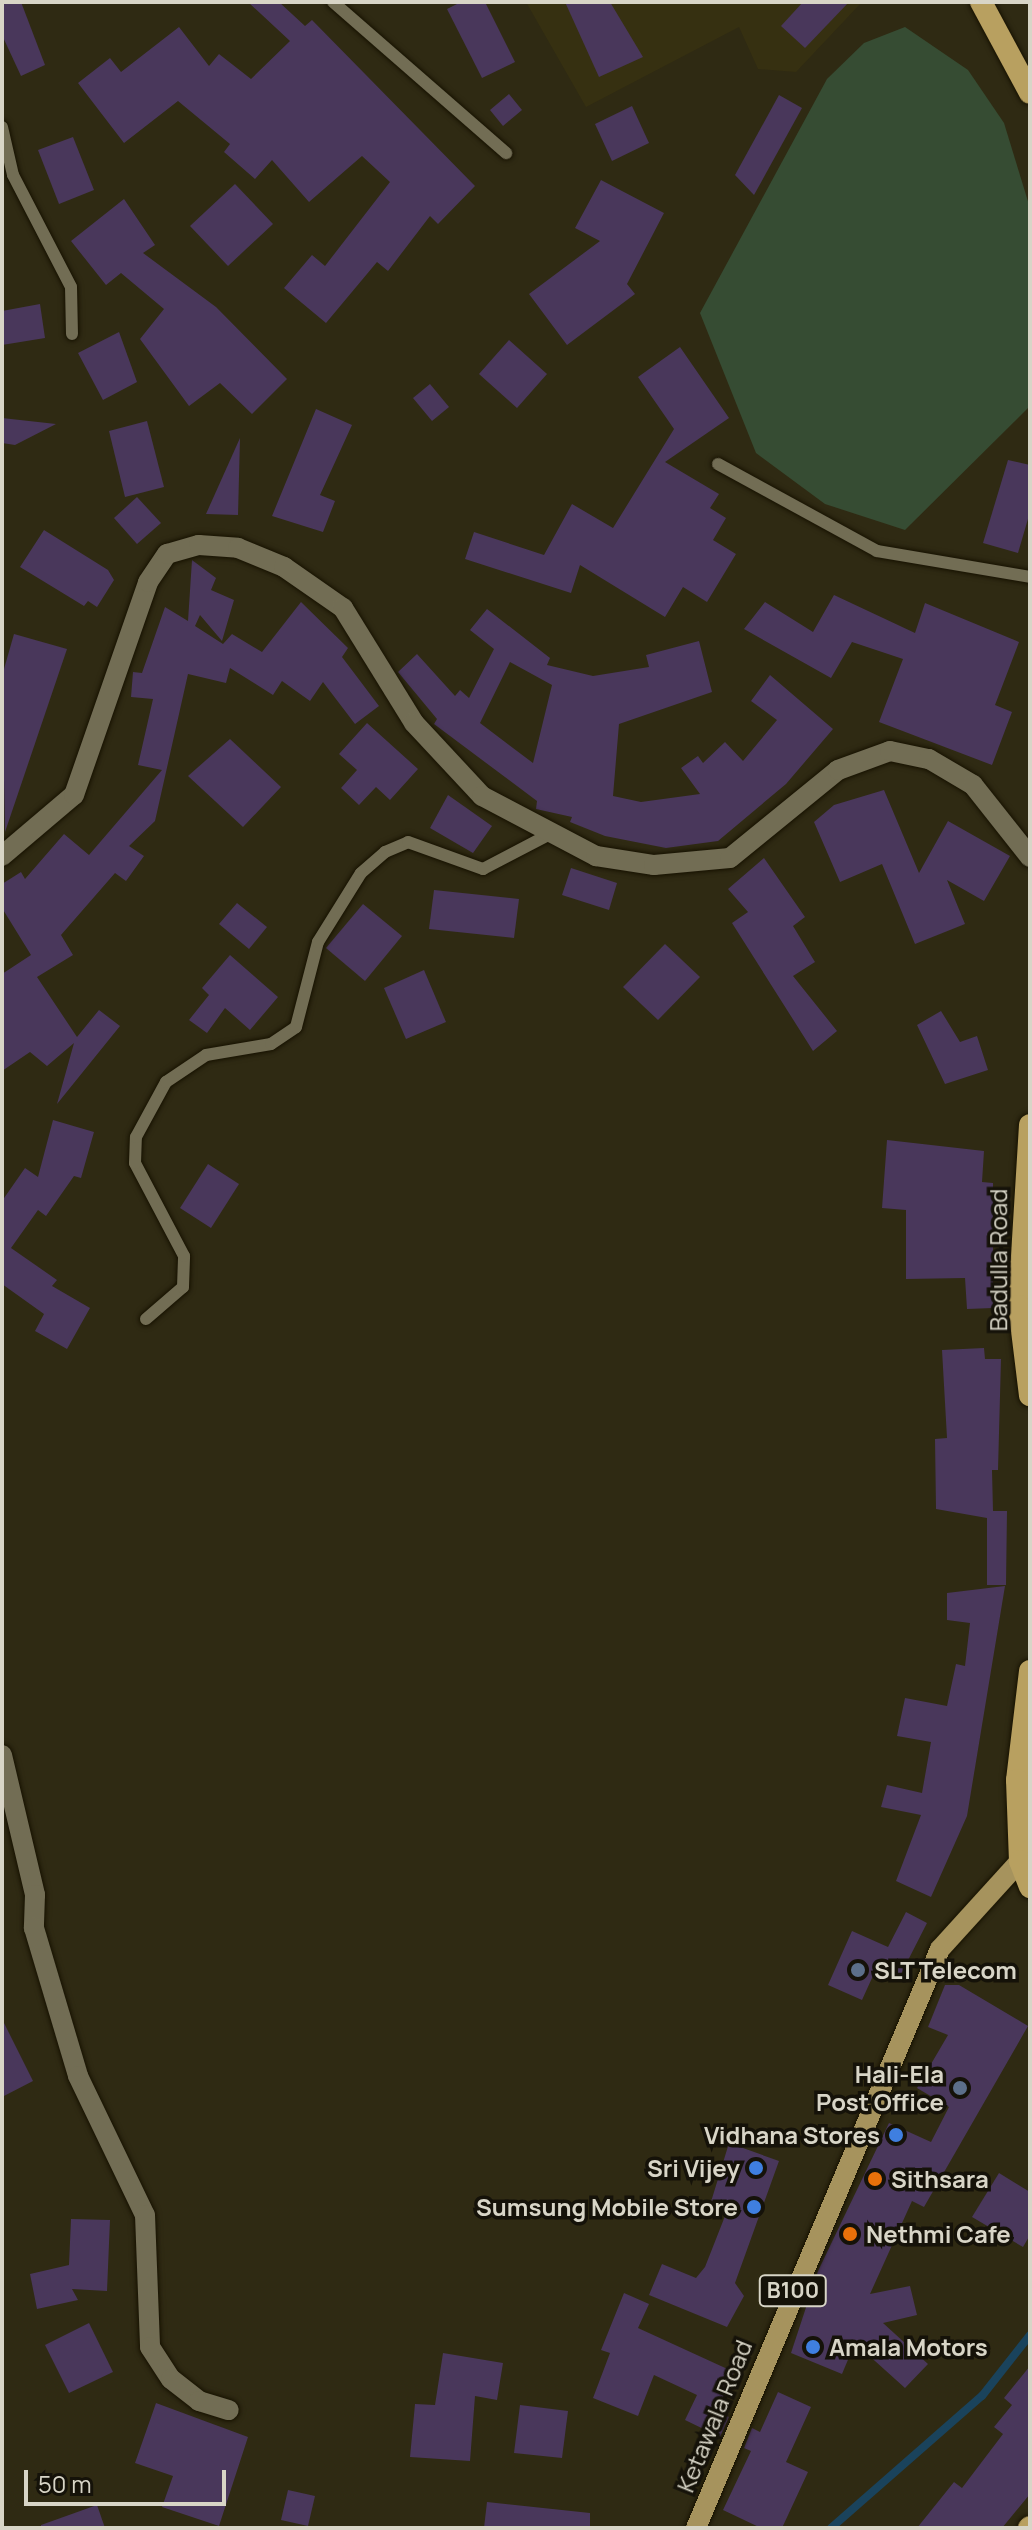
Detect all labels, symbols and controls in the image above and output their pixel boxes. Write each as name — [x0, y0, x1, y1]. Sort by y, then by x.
street label: Badulla Road — [984, 1189, 1012, 1331]
place label: SLT Telecom — [874, 1956, 1018, 1984]
marker: SLT Telecom — [849, 1961, 867, 1979]
place label: Hali-Ela Post Office — [816, 2060, 944, 2116]
marker: Hali-Ela Post Office — [951, 2079, 969, 2097]
place label: Vidhana Stores — [704, 2121, 880, 2149]
marker: Vidhana Stores — [887, 2126, 905, 2144]
place label: Sri Vijey — [647, 2154, 740, 2182]
marker: Sri Vijey — [747, 2159, 765, 2177]
place label: Sithsara — [891, 2165, 989, 2193]
marker: Sithsara — [866, 2170, 884, 2188]
place label: Sumsung Mobile Store — [476, 2193, 738, 2221]
marker: Sumsung Mobile Store — [745, 2198, 763, 2216]
place label: Nethmi Cafe — [866, 2220, 1011, 2248]
marker: Nethmi Cafe — [841, 2225, 859, 2243]
road number: B100 — [757, 2273, 829, 2309]
place label: Amala Motors — [829, 2333, 988, 2361]
street label: Ketawala Road — [670, 2336, 758, 2496]
marker: Amala Motors — [804, 2338, 822, 2356]
scale bar — [28, 2454, 230, 2504]
text: 50 m — [38, 2467, 92, 2500]

